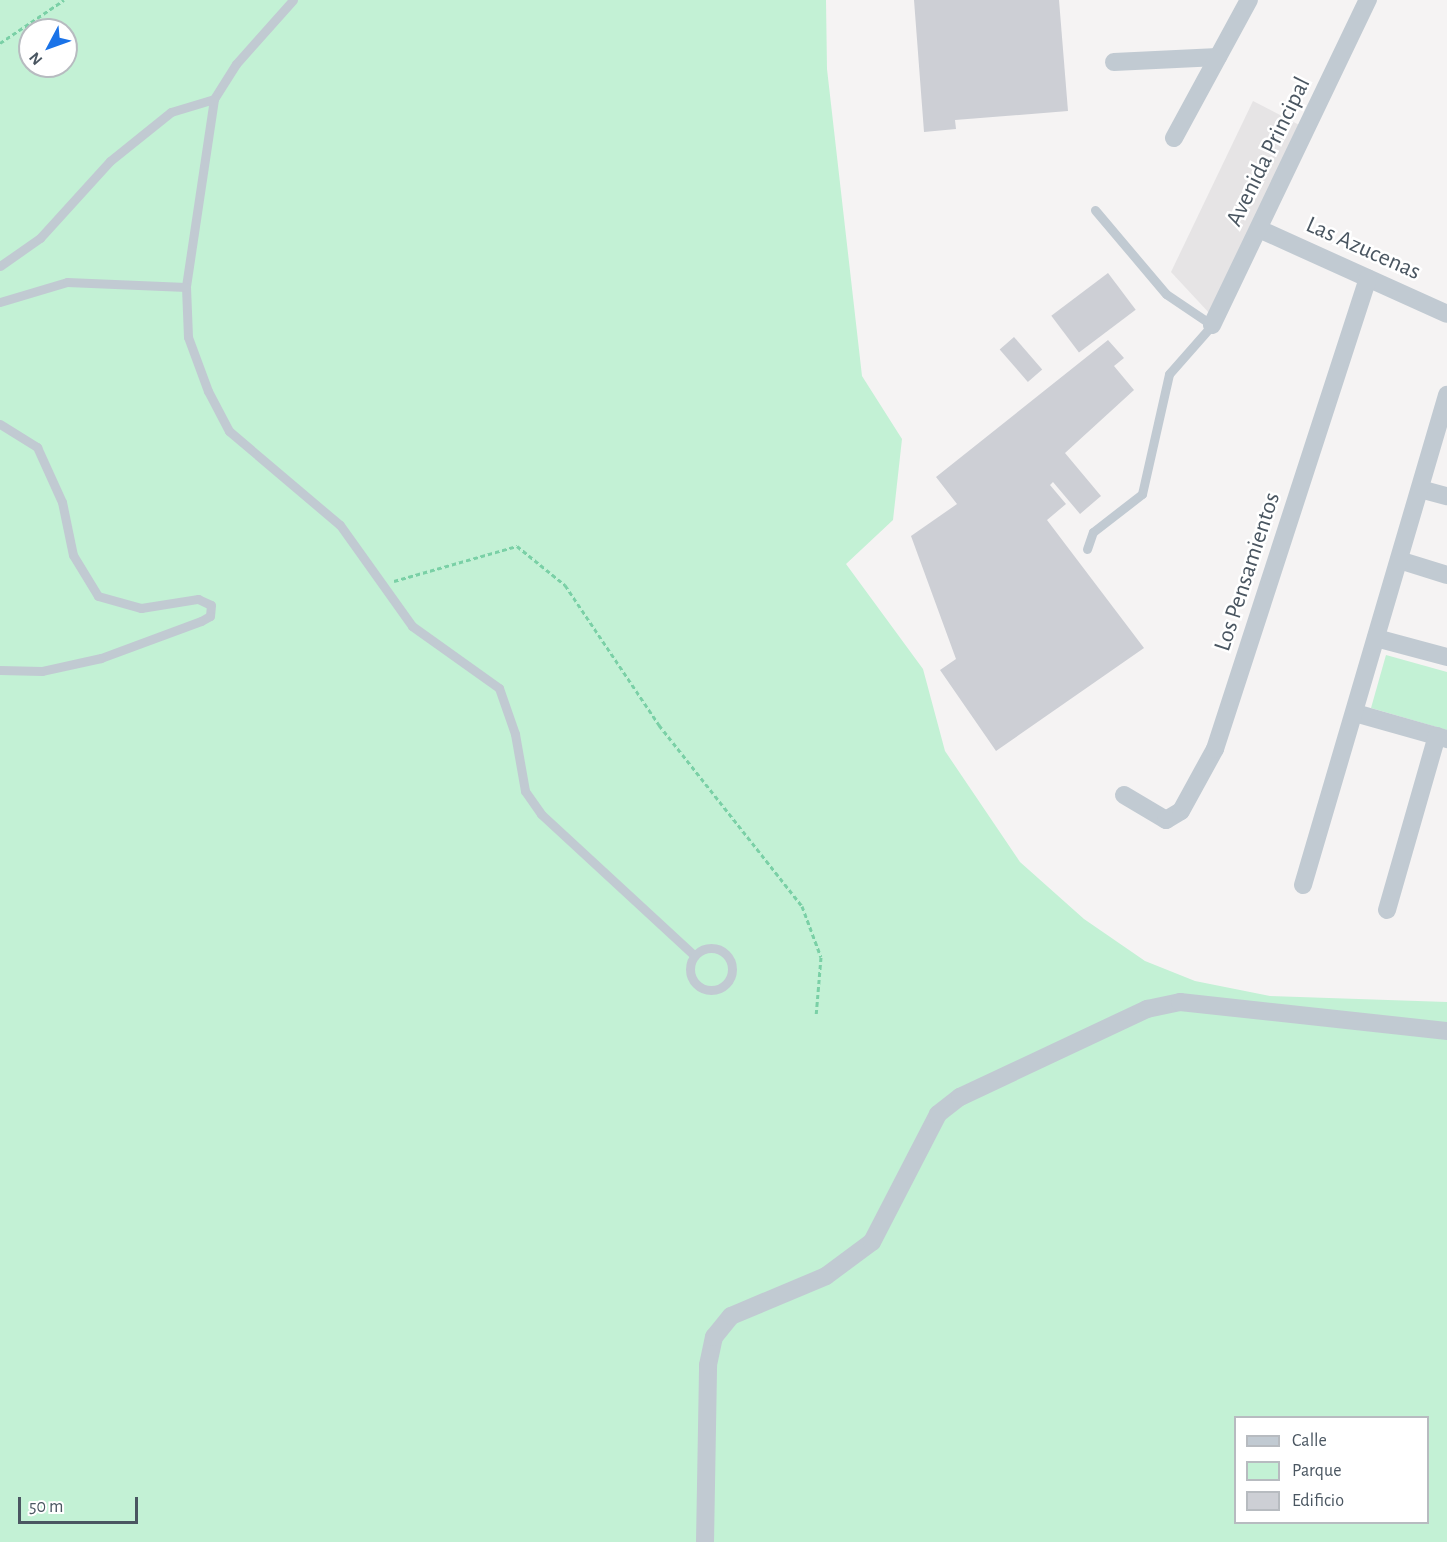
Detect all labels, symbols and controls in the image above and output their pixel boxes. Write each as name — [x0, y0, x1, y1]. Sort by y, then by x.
north arrow — [18, 18, 78, 78]
text: N — [26, 49, 46, 68]
street label: Avenida Principal — [1220, 73, 1318, 231]
street label: Las Azucenas — [1301, 211, 1425, 287]
street label: Los Pensamientos — [1209, 489, 1287, 655]
legend — [1234, 1416, 1429, 1524]
text: Calle — [1292, 1432, 1327, 1450]
text: Parque — [1292, 1462, 1341, 1480]
scale bar — [21, 1485, 141, 1523]
text: Edificio — [1292, 1492, 1344, 1510]
text: 50 m — [29, 1498, 63, 1516]

